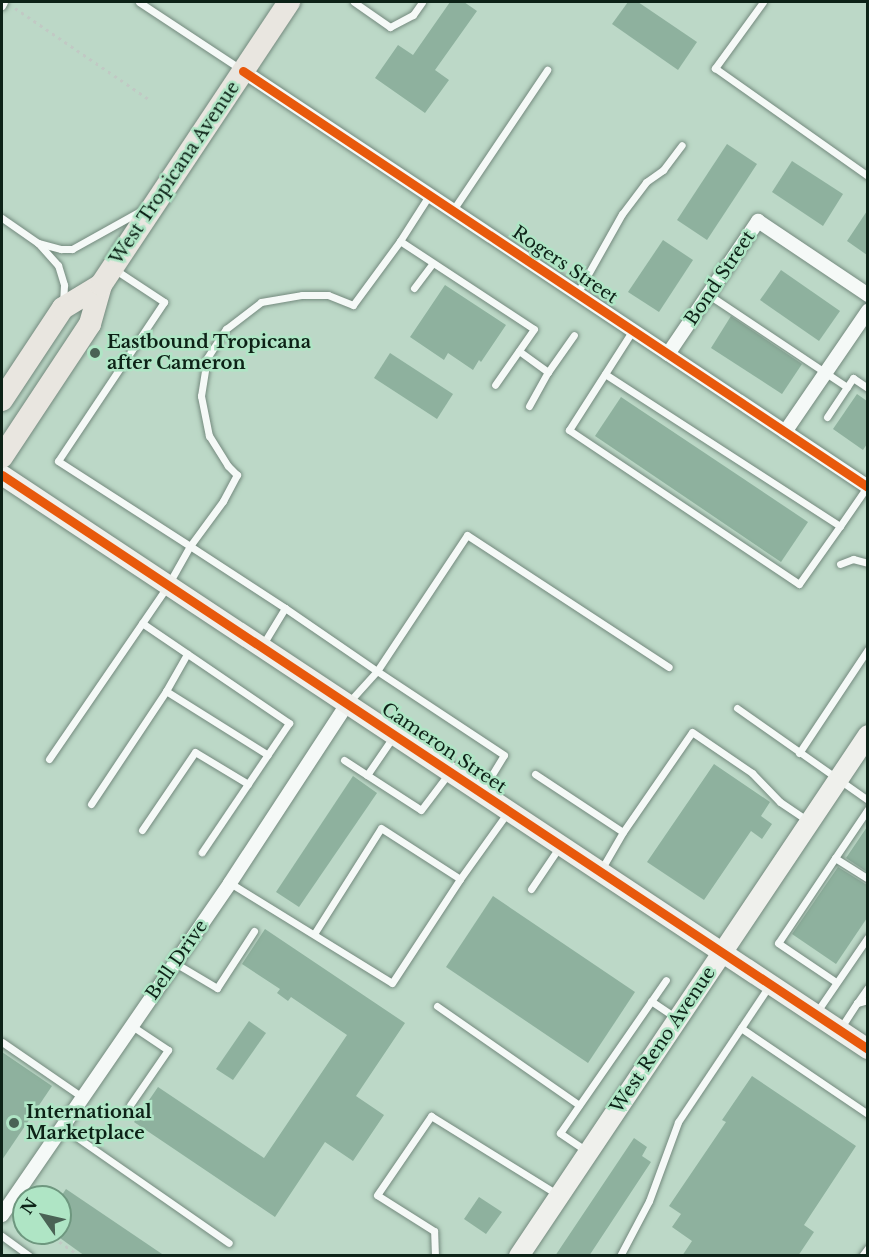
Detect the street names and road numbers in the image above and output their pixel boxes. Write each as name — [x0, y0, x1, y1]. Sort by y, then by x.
street label: West Tropicana Avenue — [105, 77, 245, 269]
street label: Rogers Street — [508, 222, 622, 308]
street label: Bond Street — [680, 227, 760, 329]
street label: Cameron Street — [377, 698, 511, 798]
street label: Bell Drive — [142, 916, 212, 1004]
street label: West Reno Avenue — [606, 962, 720, 1118]

